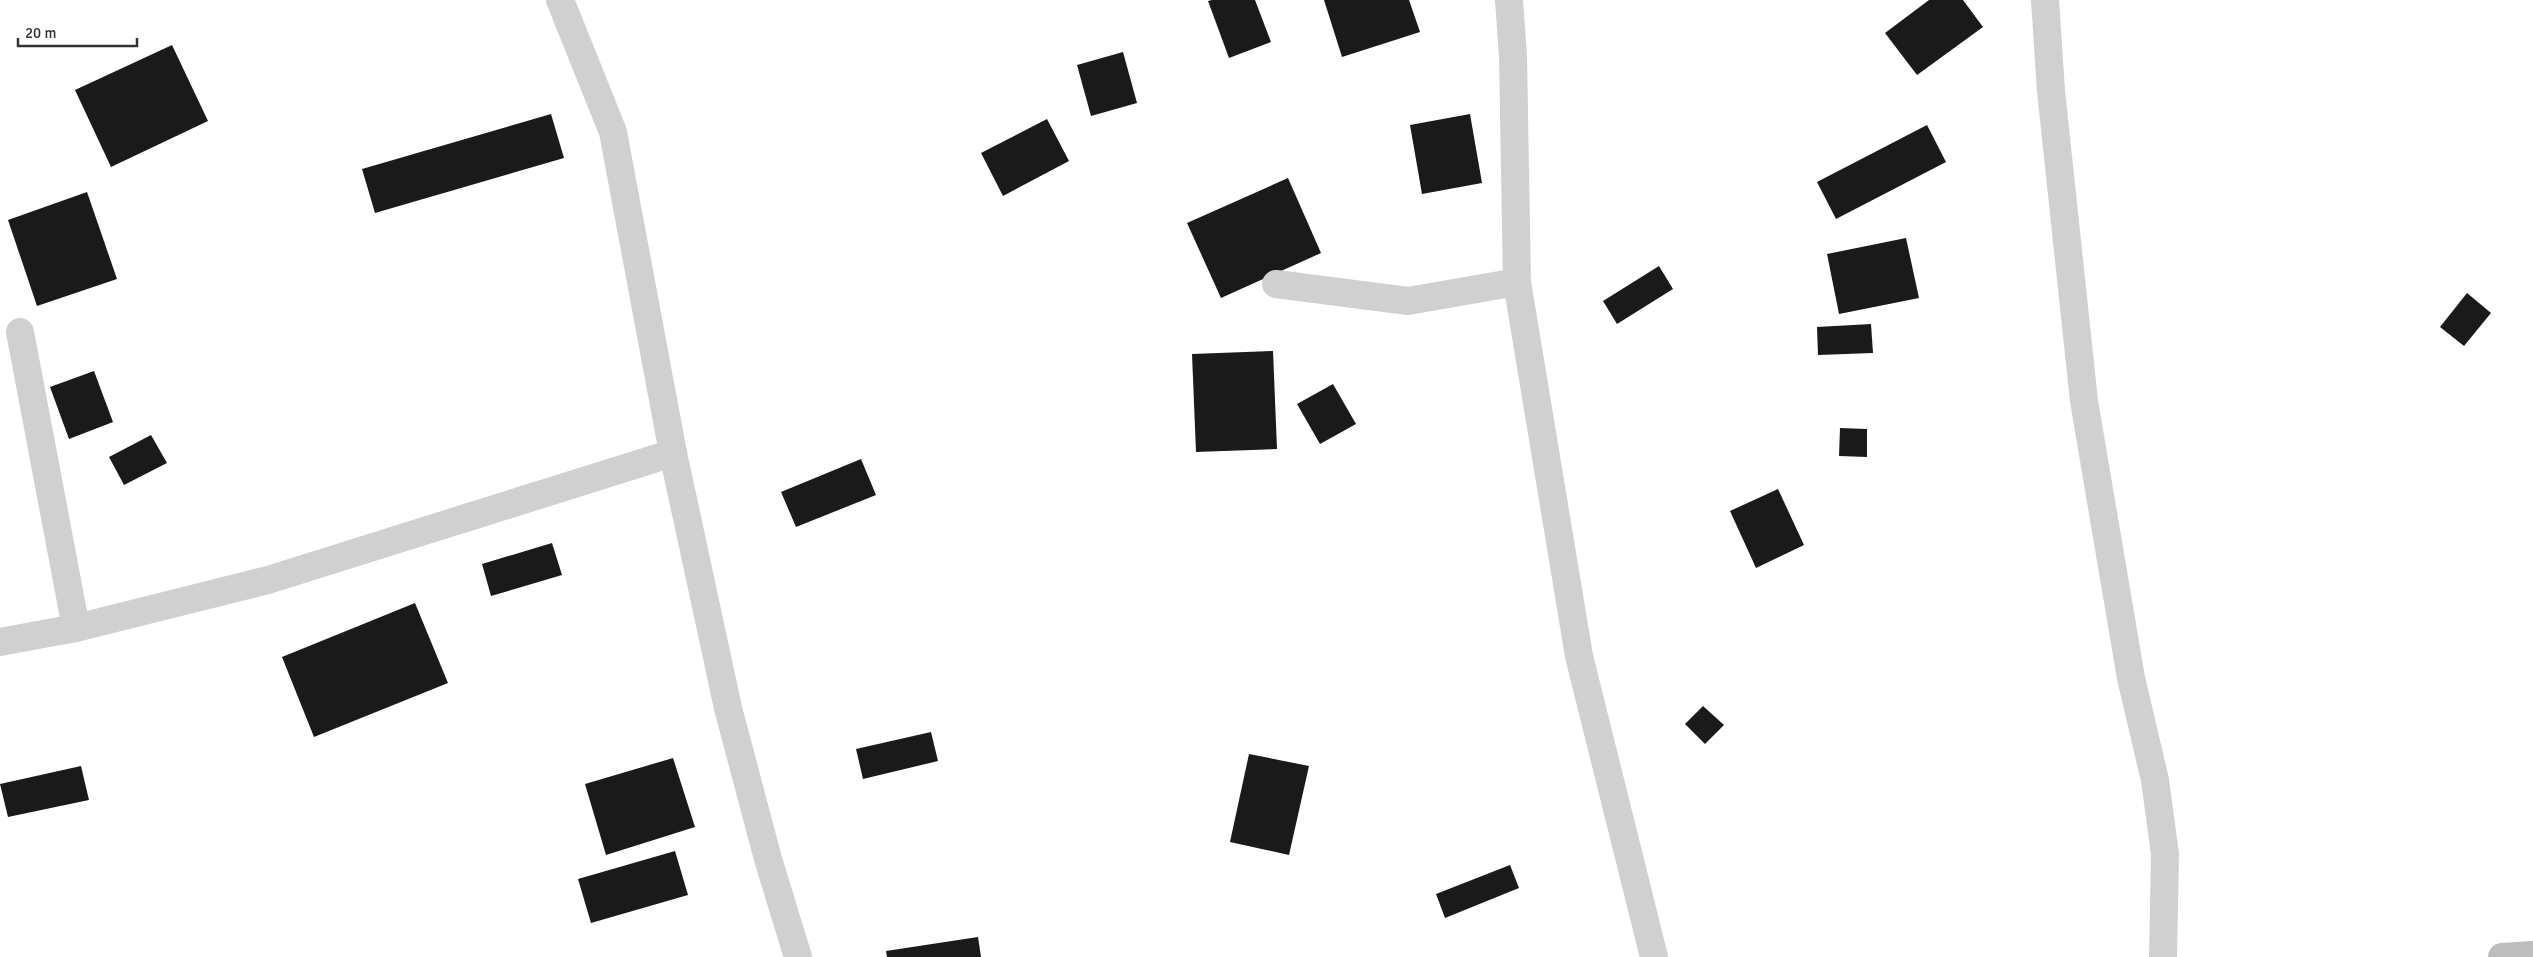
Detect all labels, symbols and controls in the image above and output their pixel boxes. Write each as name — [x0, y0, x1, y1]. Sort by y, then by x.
scale bar — [18, 15, 136, 47]
text: 20 m — [25, 24, 56, 42]

